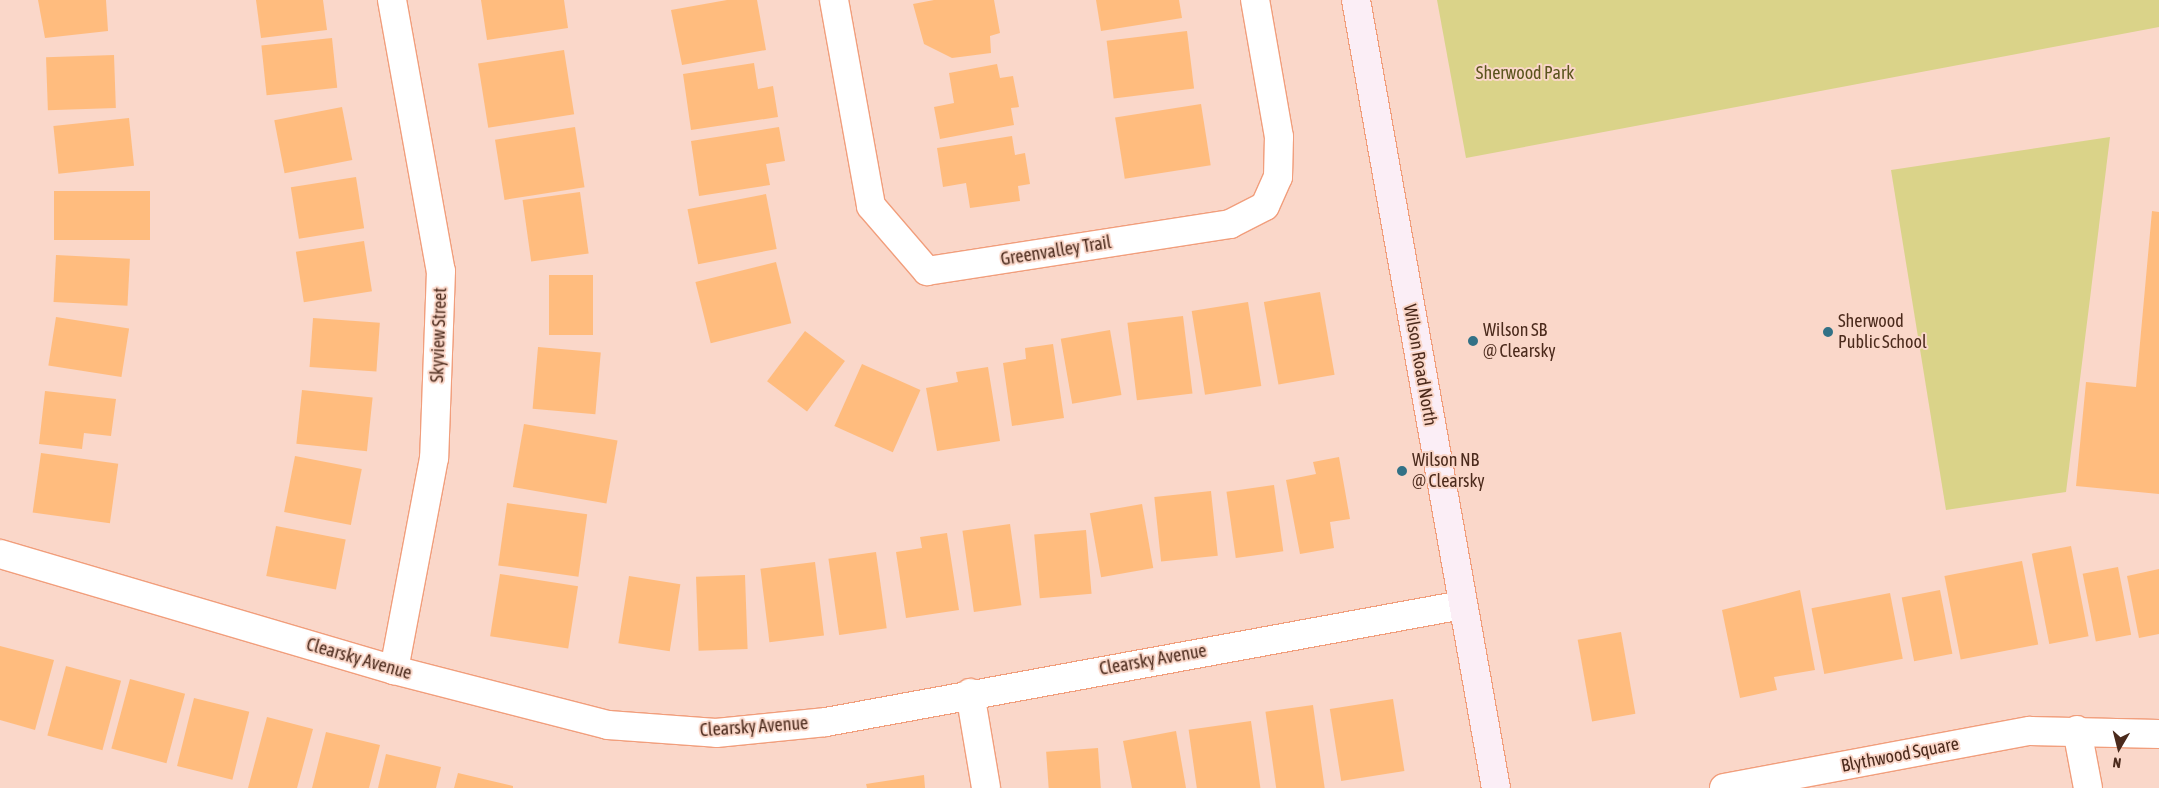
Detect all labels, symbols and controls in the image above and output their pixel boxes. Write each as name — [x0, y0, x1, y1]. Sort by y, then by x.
park label: Sherwood Park — [1476, 62, 1574, 84]
street label: Greenvalley Trail — [999, 232, 1113, 270]
street label: Skyview Street — [427, 287, 451, 383]
street label: Wilson Road North — [1399, 303, 1441, 427]
place label: Sherwood Public School — [1838, 311, 1927, 354]
place label: Wilson SB @ Clearsky — [1483, 320, 1556, 362]
marker: Sherwood Public School — [1822, 326, 1834, 338]
marker: Wilson SB @ Clearsky — [1467, 335, 1479, 347]
place label: Wilson NB @ Clearsky — [1412, 450, 1485, 492]
marker: Wilson NB @ Clearsky — [1396, 465, 1408, 477]
street label: Clearsky Avenue — [304, 634, 414, 684]
street label: Clearsky Avenue — [1098, 640, 1208, 680]
street label: Clearsky Avenue — [699, 712, 809, 742]
north arrow — [2094, 723, 2144, 773]
street label: Blythwood Square — [1839, 733, 1961, 777]
text: N — [2112, 754, 2122, 771]

